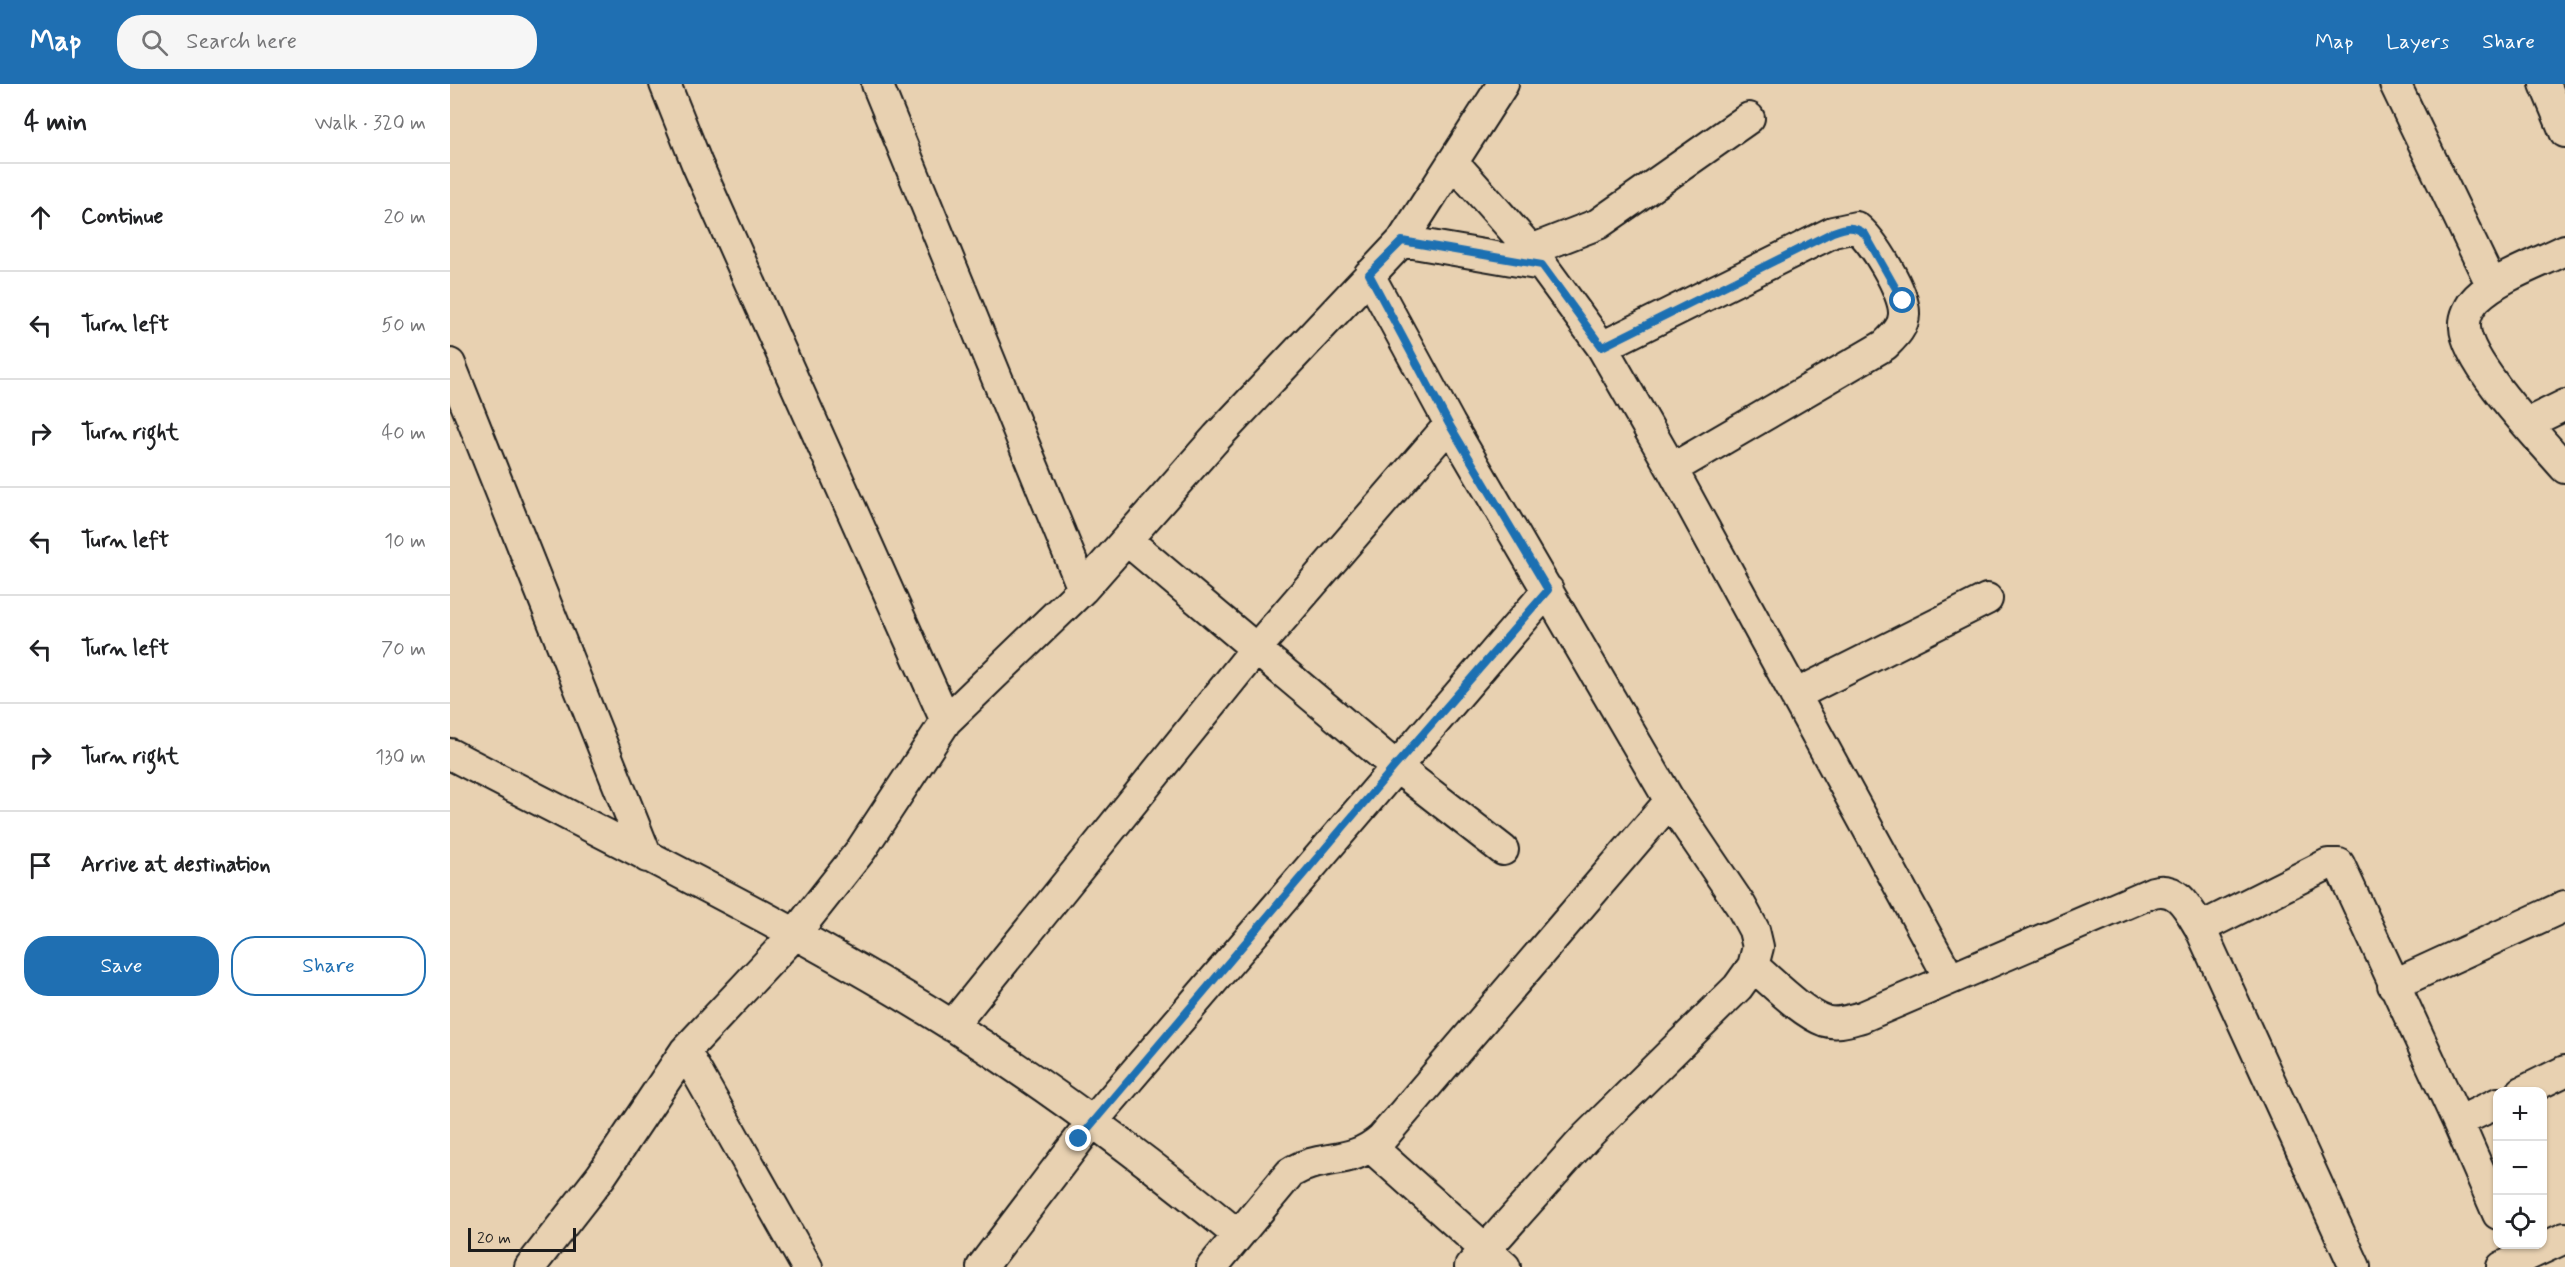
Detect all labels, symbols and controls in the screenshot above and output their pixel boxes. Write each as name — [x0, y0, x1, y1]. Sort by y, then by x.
search box — [117, 15, 537, 69]
text: Map — [30, 24, 81, 61]
icon: search — [138, 26, 171, 59]
text: Search here — [186, 28, 297, 56]
text: Map — [2315, 28, 2353, 56]
text: Layers — [2386, 28, 2449, 56]
text: Share — [2482, 28, 2535, 56]
text: 4 min — [24, 106, 87, 140]
text: Walk · 320 m — [314, 110, 426, 137]
icon: ahead — [24, 201, 57, 234]
text: Continue — [81, 203, 163, 231]
text: 20 m — [383, 204, 426, 231]
route start — [1889, 287, 1915, 313]
icon: left — [24, 309, 57, 342]
text: Turn left — [81, 311, 169, 339]
text: 50 m — [381, 312, 426, 339]
icon: right — [24, 417, 57, 450]
text: Turn right — [81, 419, 179, 447]
text: 40 m — [382, 420, 426, 447]
icon: left — [24, 525, 57, 558]
text: Turn left — [81, 527, 169, 555]
text: 10 m — [384, 528, 426, 555]
icon: left — [24, 633, 57, 666]
text: Turn left — [81, 635, 169, 663]
text: 70 m — [381, 636, 426, 663]
icon: right — [24, 741, 57, 774]
text: Turn right — [81, 743, 179, 771]
text: 130 m — [375, 744, 426, 771]
icon: arrive — [24, 849, 57, 882]
text: Arrive at destination — [81, 851, 271, 879]
button: Save — [24, 936, 219, 996]
button: Share — [231, 936, 426, 996]
map controls — [2493, 1087, 2547, 1249]
button: + — [2493, 1087, 2547, 1141]
route end — [1065, 1125, 1091, 1151]
button: − — [2493, 1141, 2547, 1195]
button: locate — [2493, 1195, 2547, 1249]
scale bar — [468, 1225, 576, 1252]
text: 20 m — [477, 1228, 511, 1249]

